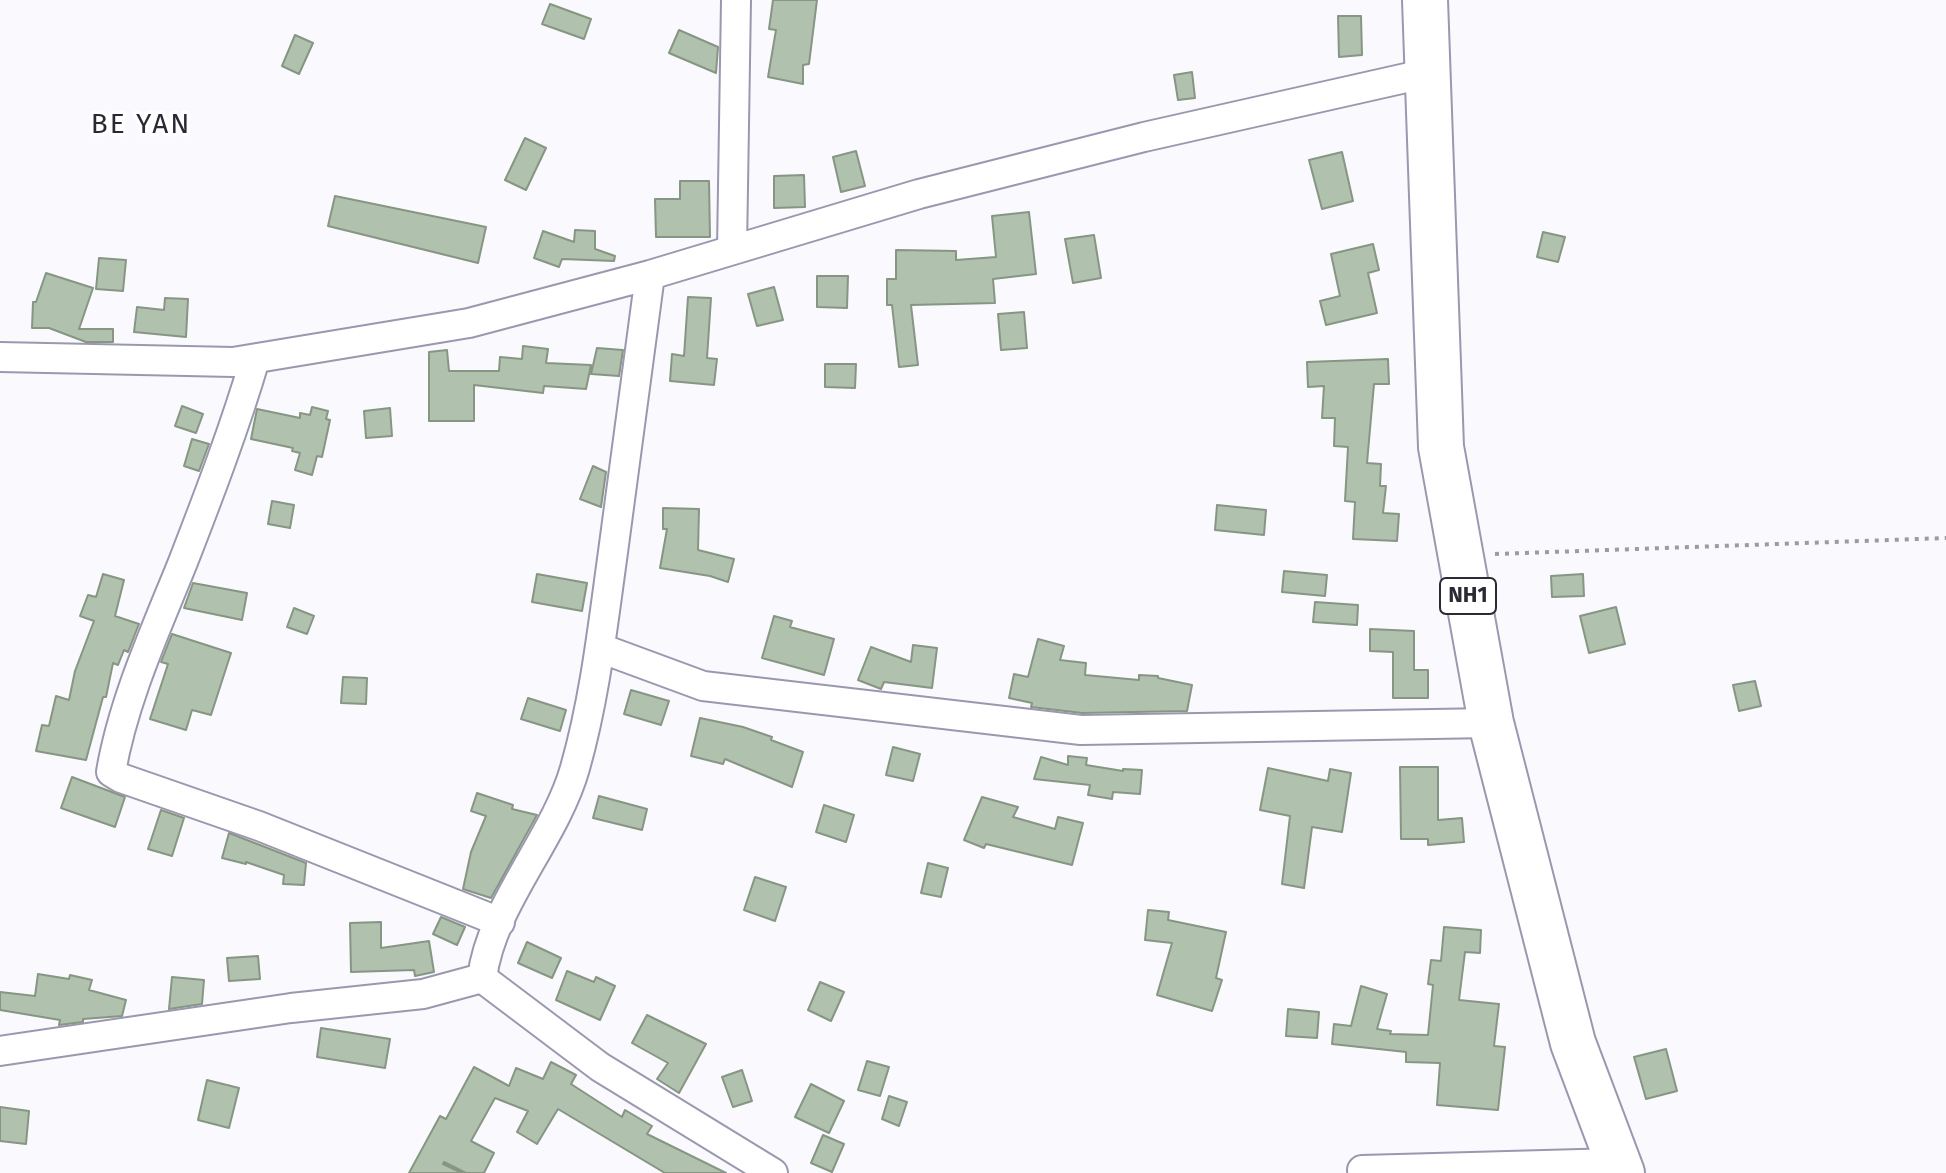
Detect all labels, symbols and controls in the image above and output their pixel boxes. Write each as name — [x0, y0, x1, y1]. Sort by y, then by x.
district label: BE YAN — [91, 108, 191, 142]
road number: NH1 — [1440, 578, 1496, 614]

